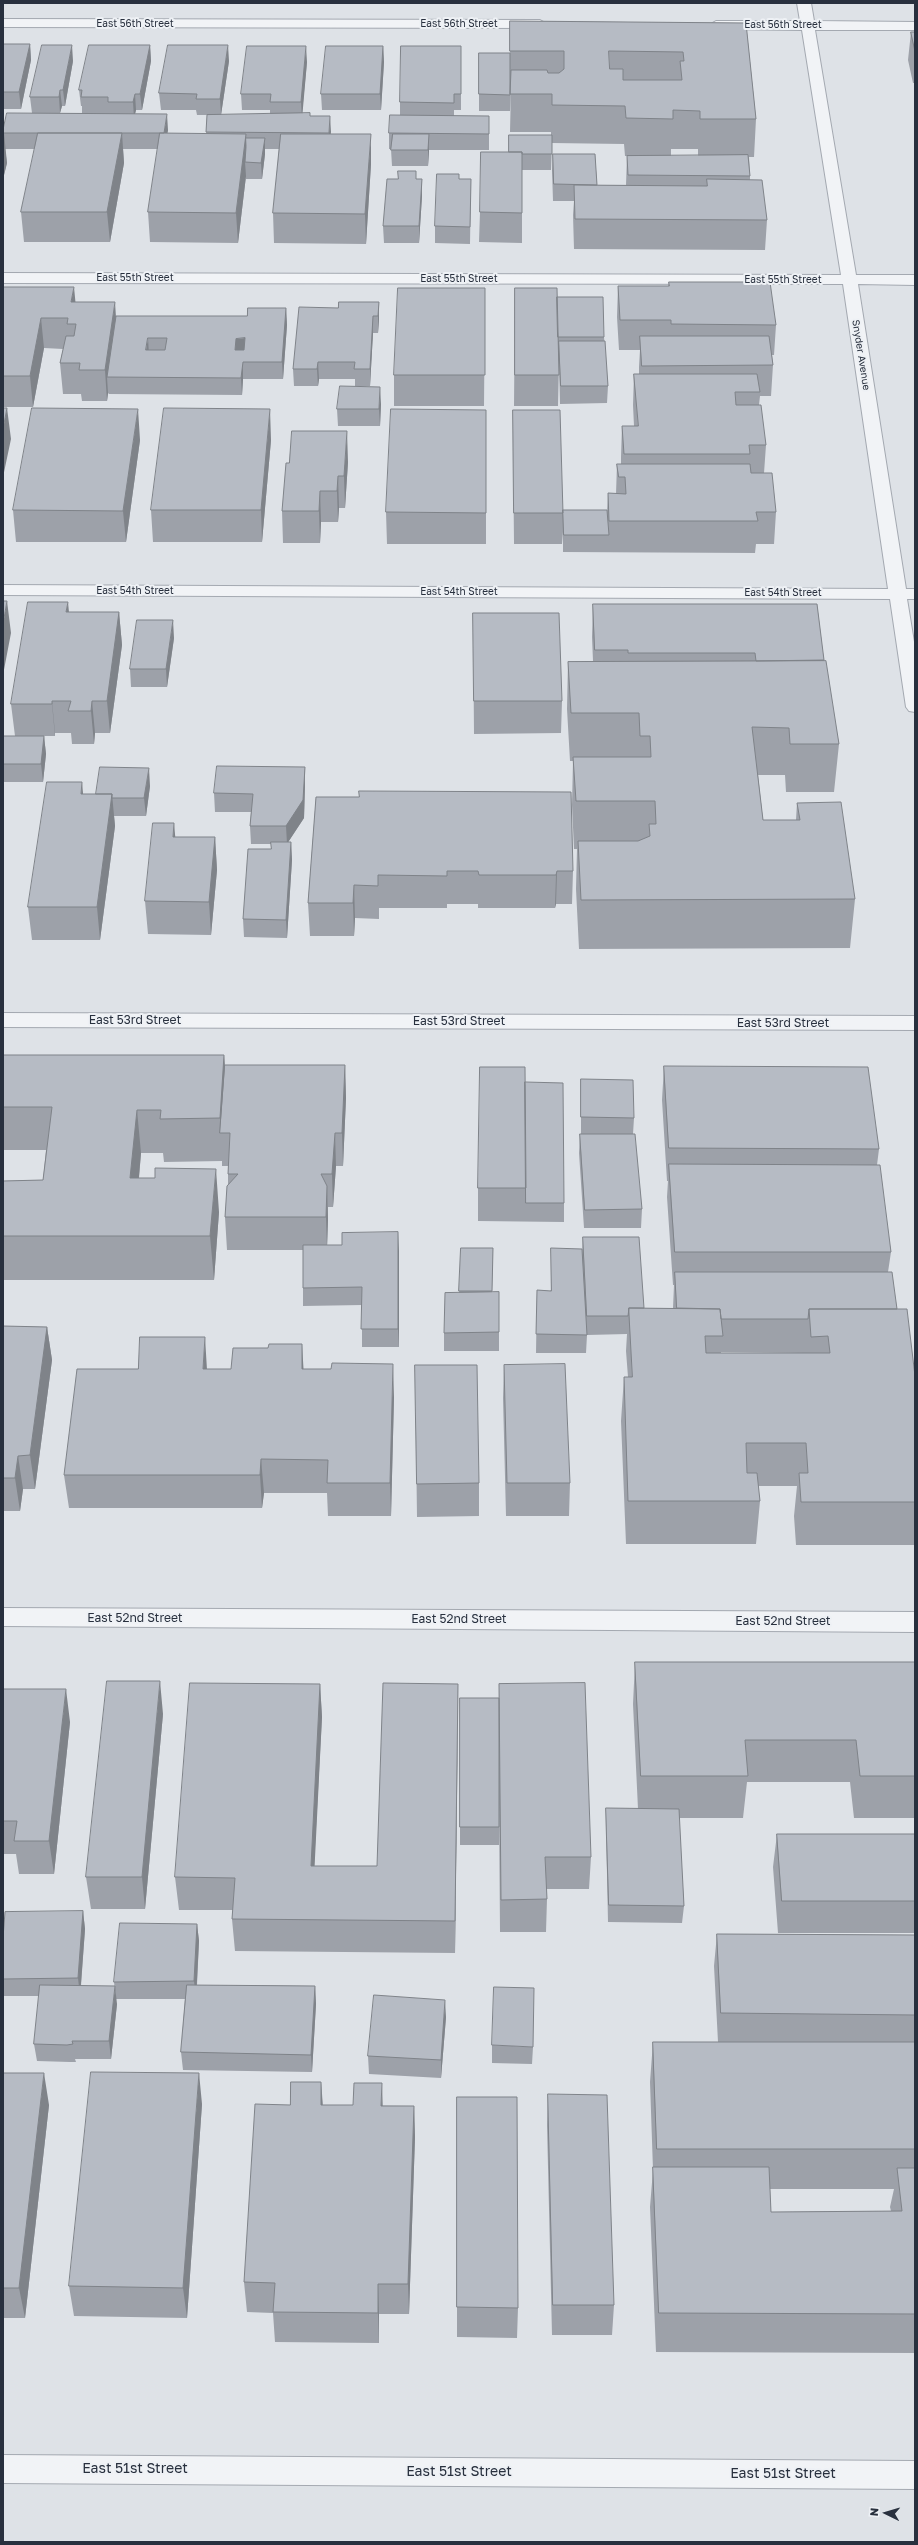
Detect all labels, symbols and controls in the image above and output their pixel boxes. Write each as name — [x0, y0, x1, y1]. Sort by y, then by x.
street label: East 56th Street — [96, 18, 174, 30]
street label: East 56th Street — [420, 18, 498, 30]
street label: East 56th Street — [744, 19, 822, 31]
street label: East 55th Street — [96, 272, 174, 284]
street label: East 55th Street — [420, 273, 498, 285]
street label: East 55th Street — [744, 274, 822, 286]
street label: Snyder Avenue — [849, 319, 873, 391]
street label: East 54th Street — [96, 585, 174, 597]
street label: East 54th Street — [420, 586, 498, 598]
street label: East 54th Street — [744, 587, 822, 599]
street label: East 53rd Street — [89, 1013, 181, 1027]
street label: East 53rd Street — [413, 1014, 505, 1028]
street label: East 53rd Street — [737, 1016, 829, 1030]
street label: East 52nd Street — [87, 1611, 183, 1625]
street label: East 52nd Street — [411, 1612, 507, 1626]
street label: East 52nd Street — [735, 1614, 831, 1628]
street label: East 51st Street — [82, 2461, 188, 2477]
street label: East 51st Street — [406, 2464, 512, 2480]
street label: East 51st Street — [730, 2466, 836, 2482]
north arrow — [866, 2493, 906, 2533]
text: N — [867, 2507, 880, 2517]

